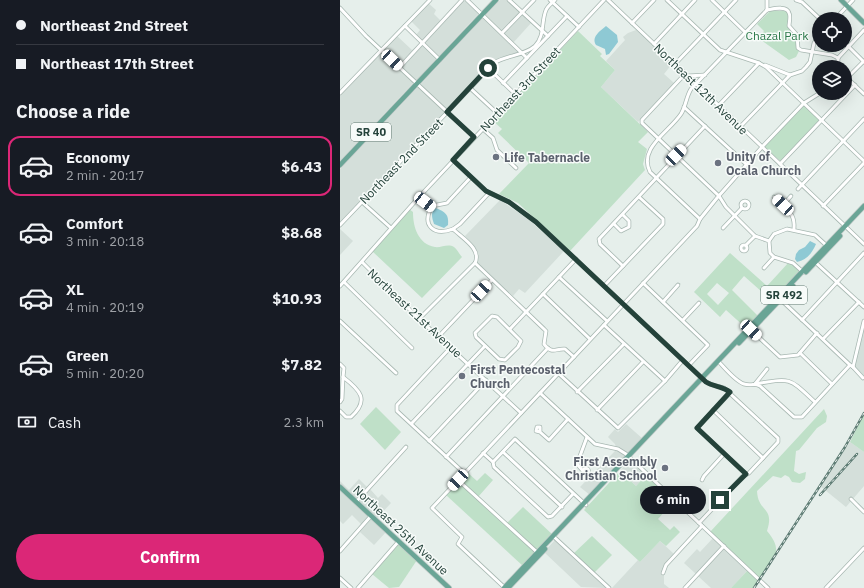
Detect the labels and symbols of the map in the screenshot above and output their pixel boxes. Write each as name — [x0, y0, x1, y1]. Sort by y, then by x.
park label: Chazal Park — [745, 28, 809, 43]
street label: Northeast 12th Avenue — [651, 40, 751, 138]
street label: Northeast 3rd Street — [477, 43, 563, 135]
car — [379, 47, 405, 73]
route start — [479, 59, 497, 77]
street label: Northeast 2nd Street — [356, 115, 446, 207]
road number: SR 40 — [351, 123, 391, 141]
car — [663, 142, 689, 168]
place label: Unity of Ocala Church — [726, 149, 801, 178]
place label: Life Tabernacle — [504, 150, 590, 165]
marker: Life Tabernacle — [491, 152, 501, 162]
marker: Unity of Ocala Church — [713, 158, 723, 168]
car — [412, 190, 438, 214]
car — [770, 192, 796, 218]
street label: Northeast 21st Avenue — [365, 265, 466, 361]
car — [468, 278, 494, 304]
road number: SR 492 — [761, 286, 807, 304]
car — [738, 317, 764, 343]
place label: First Pentecostal Church — [470, 362, 566, 391]
marker: First Pentecostal Church — [457, 371, 467, 381]
place label: First Assembly Christian School — [565, 454, 658, 483]
marker: First Assembly Christian School — [660, 463, 670, 473]
car — [445, 467, 471, 493]
street label: Northeast 25th Avenue — [350, 482, 452, 578]
callout: 6 min — [640, 486, 706, 514]
route end — [711, 491, 729, 509]

